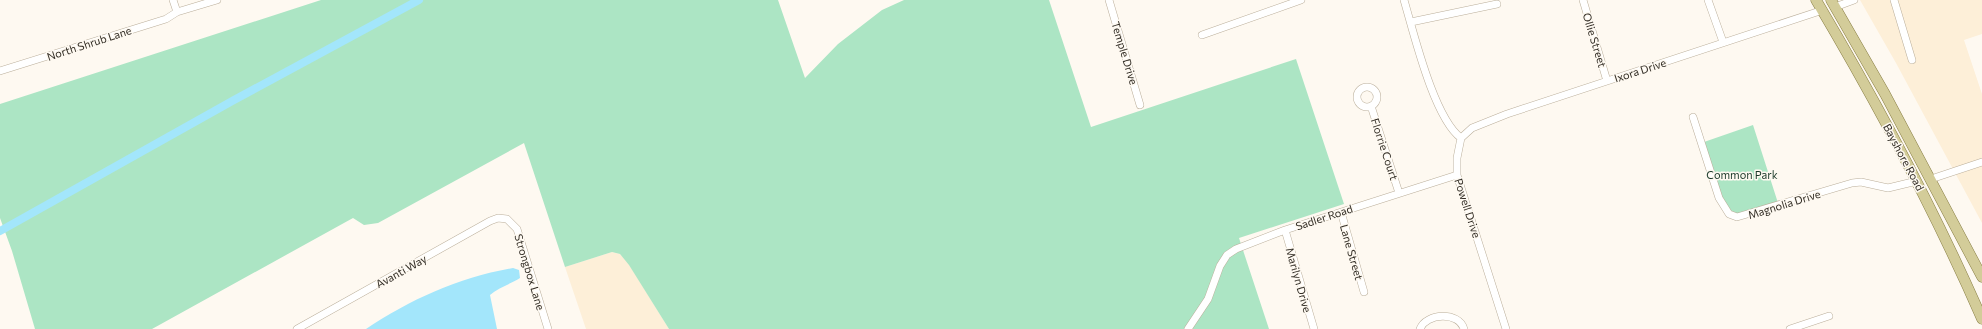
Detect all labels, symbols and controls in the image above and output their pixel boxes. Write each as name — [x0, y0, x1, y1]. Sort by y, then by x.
street label: Ollie Street — [1581, 11, 1610, 69]
street label: Temple Drive — [1109, 20, 1141, 86]
street label: North Shrub Lane — [45, 23, 133, 63]
street label: Ixora Drive — [1612, 55, 1668, 85]
street label: Florrie Court — [1369, 116, 1401, 182]
street label: Bayshore Road — [1881, 121, 1927, 193]
park label: Common Park — [1706, 168, 1778, 181]
street label: Powell Drive — [1452, 177, 1484, 240]
street label: Magnolia Drive — [1746, 187, 1822, 221]
street label: Sadler Road — [1294, 202, 1354, 232]
street label: Lane Street — [1338, 223, 1366, 282]
street label: Strongbox Lane — [512, 232, 548, 312]
street label: Marilyn Drive — [1284, 246, 1315, 314]
street label: Avanti Way — [373, 252, 429, 290]

